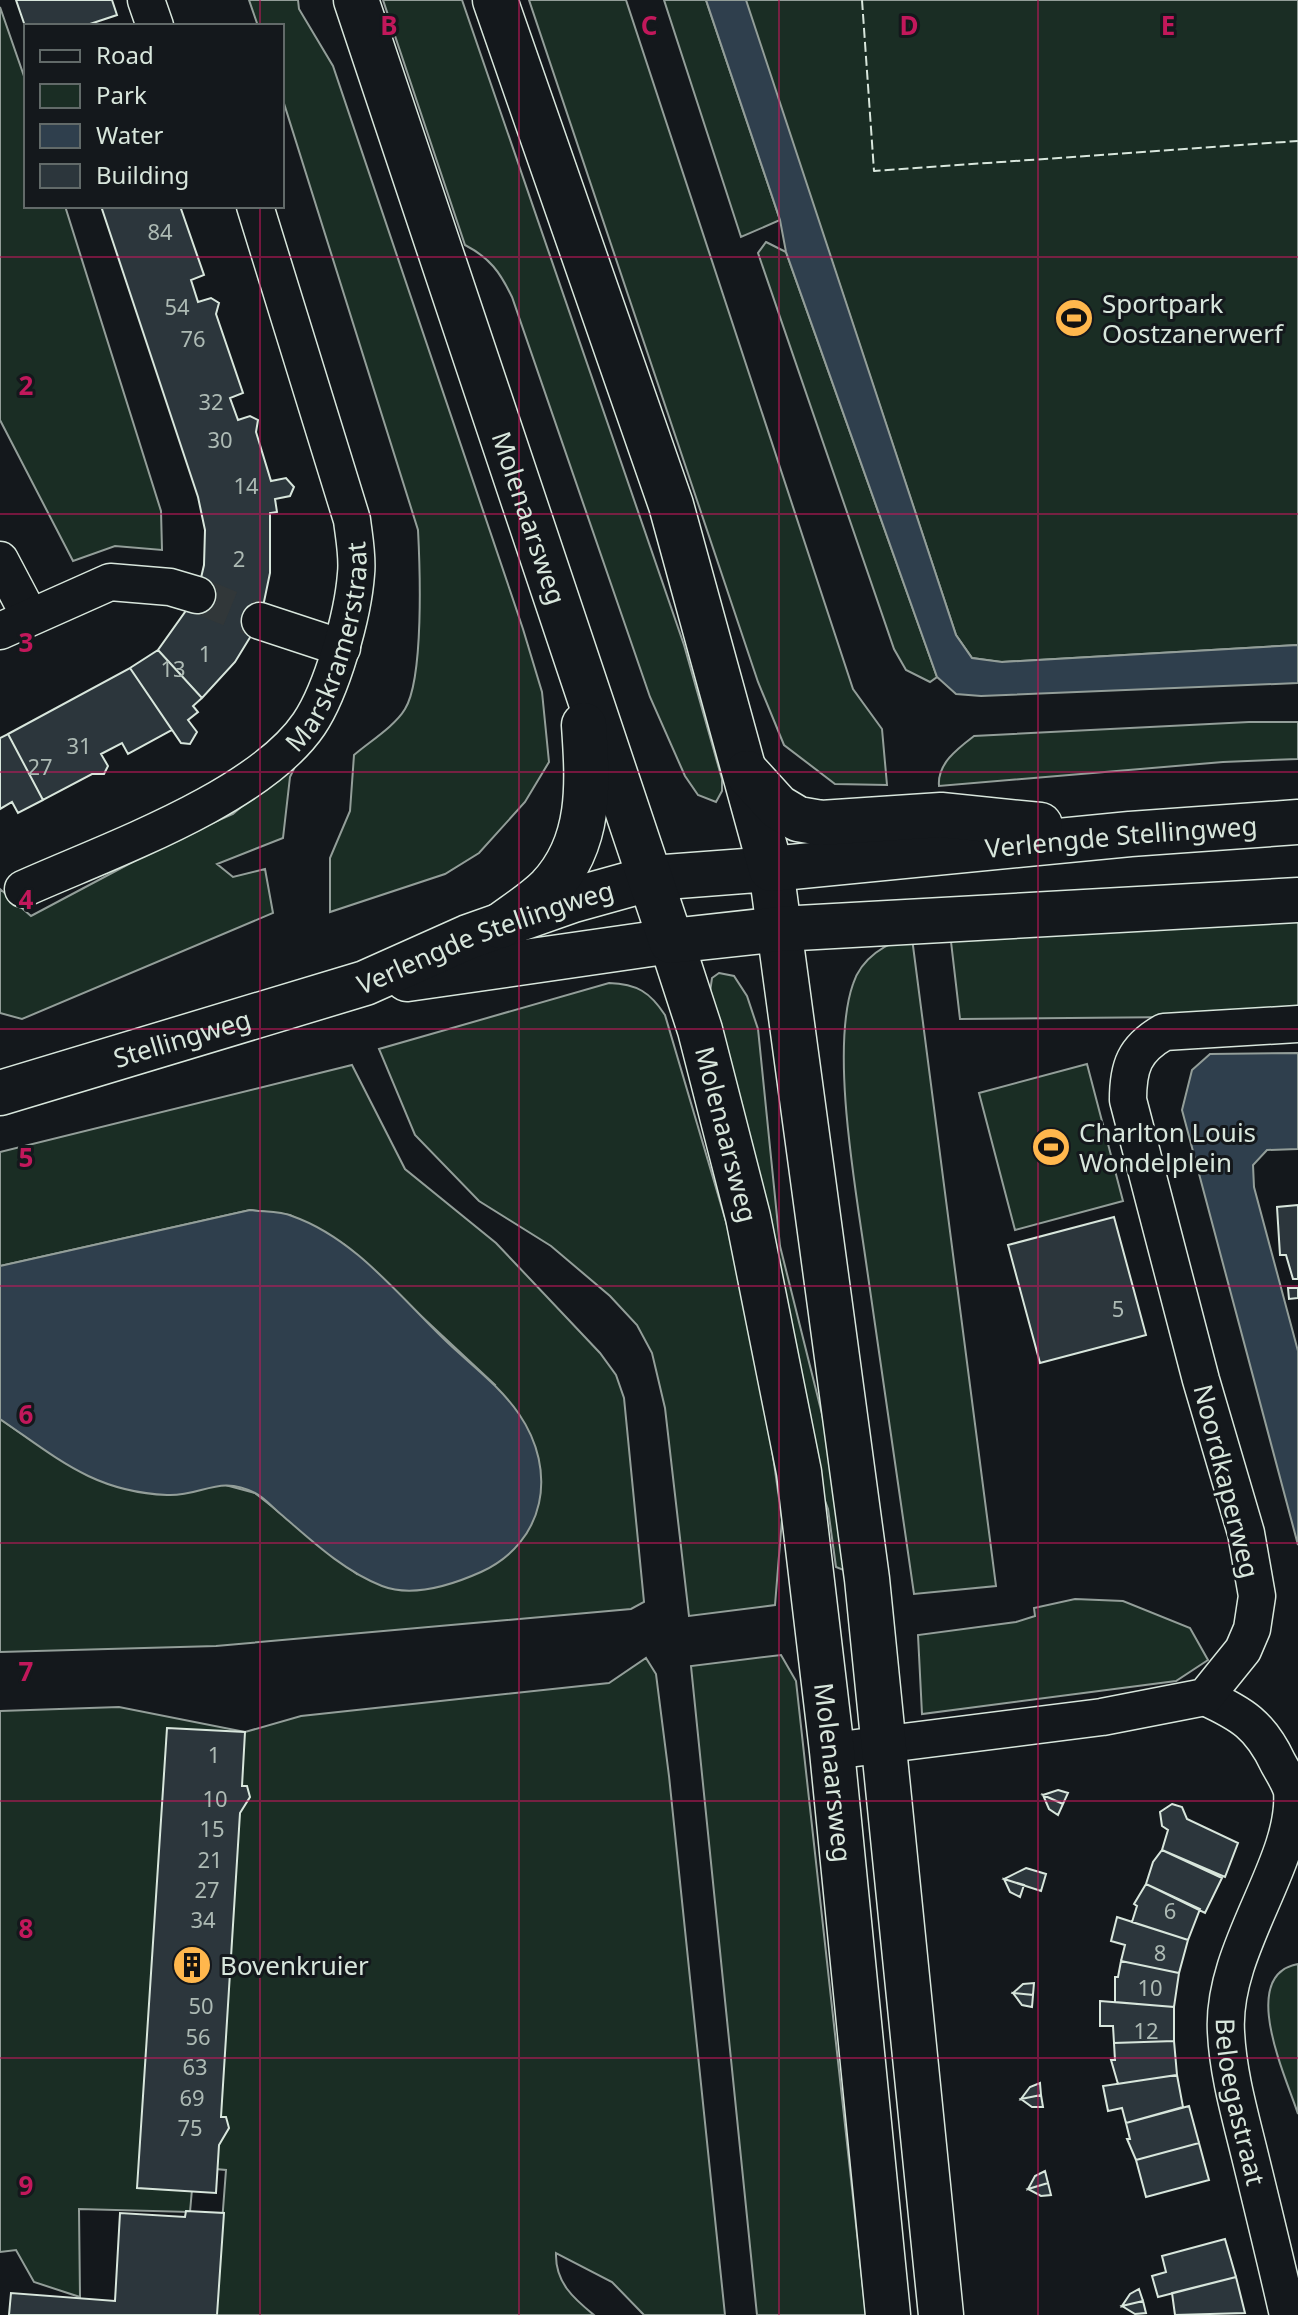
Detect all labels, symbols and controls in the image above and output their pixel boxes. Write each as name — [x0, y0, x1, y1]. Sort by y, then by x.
text: B — [380, 7, 398, 43]
text: C — [641, 7, 657, 43]
text: D — [899, 7, 919, 43]
text: E — [1161, 7, 1175, 43]
legend — [24, 24, 284, 208]
text: Road — [96, 38, 154, 71]
text: Park — [96, 78, 147, 111]
text: Water — [96, 118, 164, 151]
text: Building — [96, 158, 189, 191]
house number: 84 — [147, 216, 173, 246]
place label: Sportpark Oostzanerwerf — [1102, 285, 1285, 351]
house number: 54 — [164, 291, 190, 321]
sports icon: Sportpark Oostzanerwerf — [1053, 297, 1095, 339]
house number: 76 — [180, 323, 206, 353]
text: 2 — [19, 367, 34, 403]
house number: 32 — [198, 386, 224, 416]
house number: 30 — [207, 424, 233, 454]
street label: Molenaarsweg — [484, 427, 575, 609]
house number: 14 — [233, 470, 259, 500]
street label: Marskramerstraat — [276, 540, 375, 759]
house number: 2 — [233, 543, 245, 573]
text: 3 — [19, 624, 33, 660]
house number: 1 — [199, 638, 211, 668]
house number: 13 — [160, 653, 186, 683]
house number: 31 — [66, 730, 92, 760]
house number: 27 — [27, 751, 53, 781]
street label: Verlengde Stellingweg — [983, 807, 1259, 866]
street label: Verlengde Stellingweg — [352, 872, 618, 1002]
text: 4 — [19, 881, 34, 917]
street label: Stellingweg — [109, 1000, 255, 1076]
street label: Molenaarsweg — [687, 1042, 767, 1226]
place label: Charlton Louis Wondelplein — [1079, 1114, 1256, 1180]
sports icon: Charlton Louis Wondelplein — [1030, 1126, 1072, 1168]
text: 5 — [19, 1139, 33, 1175]
house number: 5 — [1112, 1293, 1124, 1323]
street label: Noordkaperweg — [1186, 1380, 1268, 1582]
text: 6 — [19, 1396, 34, 1432]
text: 7 — [19, 1653, 34, 1689]
street label: Molenaarsweg — [806, 1681, 861, 1864]
house number: 1 — [208, 1739, 220, 1769]
house number: 10 — [202, 1783, 228, 1813]
house number: 15 — [199, 1813, 225, 1843]
house number: 21 — [197, 1844, 223, 1874]
house number: 27 — [194, 1874, 220, 1904]
house number: 6 — [1164, 1895, 1176, 1925]
house number: 34 — [190, 1904, 216, 1934]
text: 8 — [19, 1910, 33, 1946]
house number: 8 — [1154, 1937, 1166, 1967]
building icon: Bovenkruier — [171, 1944, 213, 1986]
place label: Bovenkruier — [220, 1947, 369, 1983]
house number: 10 — [1137, 1972, 1163, 2002]
house number: 50 — [188, 1990, 214, 2020]
house number: 12 — [1133, 2015, 1159, 2045]
street label: Beloegastraat — [1208, 2018, 1275, 2189]
house number: 56 — [185, 2021, 211, 2051]
house number: 63 — [182, 2051, 208, 2081]
house number: 69 — [179, 2082, 205, 2112]
house number: 75 — [177, 2112, 203, 2142]
text: 9 — [19, 2167, 33, 2203]

